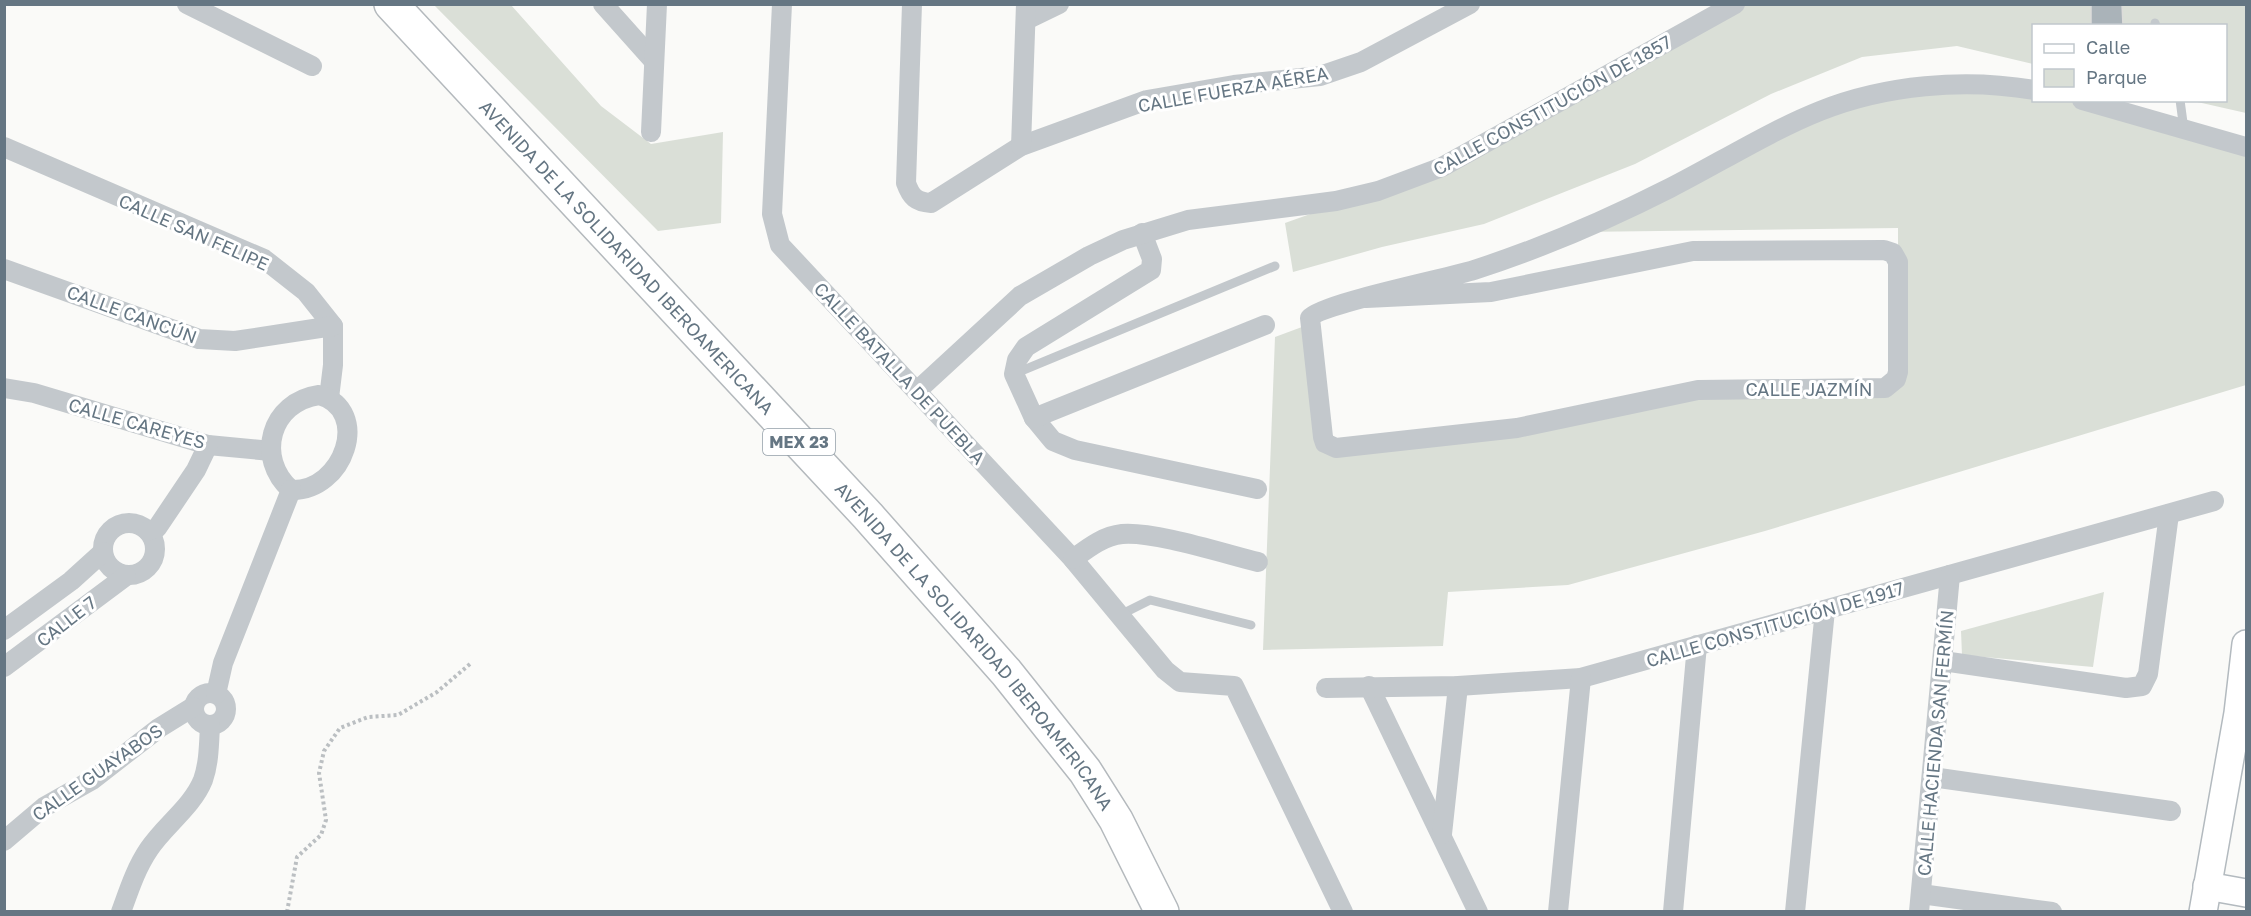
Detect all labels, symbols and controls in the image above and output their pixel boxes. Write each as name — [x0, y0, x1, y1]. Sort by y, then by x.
legend — [2032, 24, 2227, 102]
street label: CALLE CONSTITUCIÓN DE 1857 — [1429, 30, 1675, 180]
text: Calle — [2086, 36, 2130, 58]
street label: CALLE FUERZA AÉREA — [1136, 61, 1330, 117]
text: Parque — [2086, 66, 2147, 88]
street label: AVENIDA DE LA SOLIDARIDAD IBEROAMERICANA — [475, 95, 779, 419]
street label: CALLE SAN FELIPE — [116, 189, 272, 275]
street label: CALLE BATALLA DE PUEBLA — [810, 278, 990, 468]
street label: CALLE CANCÚN — [64, 280, 200, 348]
street label: CALLE JAZMÍN — [1745, 378, 1873, 400]
street label: CALLE CAREYES — [66, 393, 208, 453]
road number: MEX 23 — [763, 429, 835, 455]
street label: AVENIDA DE LA SOLIDARIDAD IBEROAMERICANA — [831, 477, 1118, 814]
street label: CALLE CONSTITUCIÓN DE 1917 — [1644, 577, 1906, 671]
street label: CALLE 7 — [32, 591, 100, 651]
street label: CALLE HACIENDA SAN FERMÍN — [1912, 609, 1958, 877]
street label: CALLE GUAYABOS — [28, 719, 166, 825]

